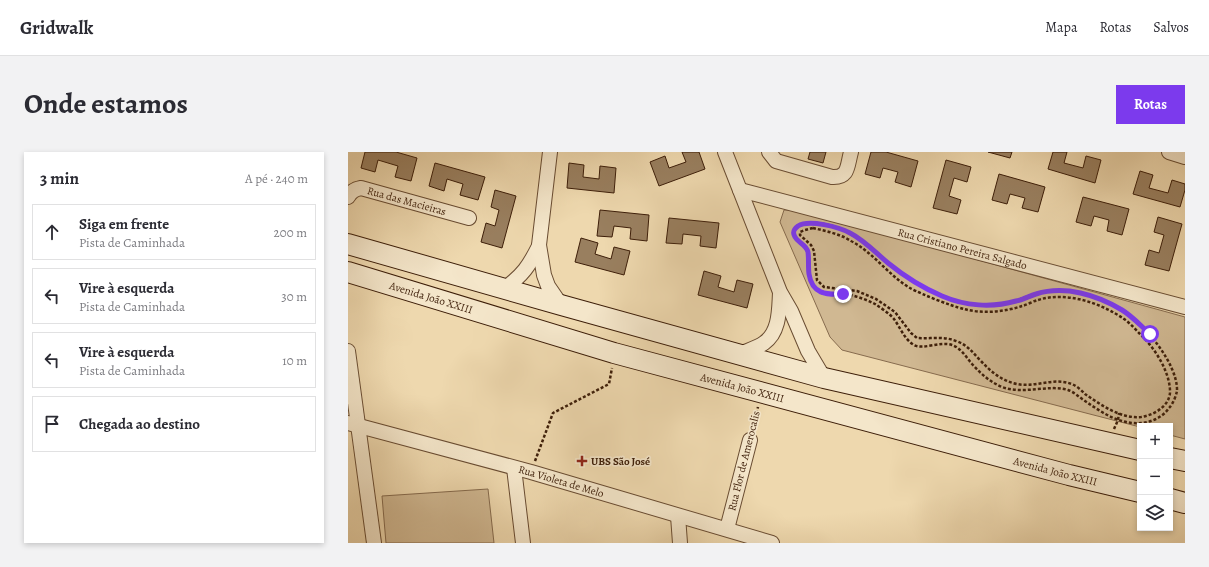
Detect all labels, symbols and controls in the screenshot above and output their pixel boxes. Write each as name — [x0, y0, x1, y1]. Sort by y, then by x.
text: Gridwalk — [20, 15, 93, 41]
text: Mapa — [1045, 18, 1077, 37]
text: Rotas — [1099, 18, 1131, 37]
text: Salvos — [1153, 18, 1189, 37]
text: Onde estamos — [24, 85, 188, 123]
button: Rotas — [1116, 85, 1185, 124]
text: 3 min — [40, 167, 79, 190]
text: A pé · 240 m — [245, 170, 308, 187]
street label: Rua das Macieiras — [366, 183, 448, 219]
text: Siga em frente — [79, 214, 169, 234]
icon: ahead — [41, 221, 63, 243]
text: 200 m — [274, 224, 307, 241]
street label: Rua Cristiano Pereira Salgado — [896, 224, 1029, 273]
text: Pista de Caminhada — [79, 234, 185, 251]
street label: Avenida João XXIII — [387, 277, 475, 317]
text: Vire à esquerda — [79, 278, 175, 298]
icon: left — [41, 285, 63, 307]
route end — [834, 285, 852, 303]
text: 30 m — [281, 288, 307, 305]
text: Pista de Caminhada — [79, 298, 185, 315]
route start — [1141, 325, 1159, 343]
text: Vire à esquerda — [79, 342, 175, 362]
icon: left — [41, 349, 63, 371]
text: 10 m — [282, 352, 307, 369]
text: Pista de Caminhada — [79, 362, 185, 379]
street label: Avenida João XXIII — [698, 369, 786, 406]
street label: Rua Flor de Amerocalis — [724, 409, 764, 513]
icon: arrive — [41, 413, 63, 435]
text: Chegada ao destino — [79, 414, 200, 434]
map controls — [1137, 423, 1173, 531]
button: + — [1137, 423, 1173, 459]
street label: Avenida João XXIII — [1011, 453, 1099, 489]
place label: UBS São José — [591, 454, 650, 469]
marker: UBS São José — [576, 455, 588, 467]
button: − — [1137, 459, 1173, 495]
street label: Rua Violeta de Melo — [517, 461, 606, 501]
button: layers — [1137, 495, 1173, 531]

